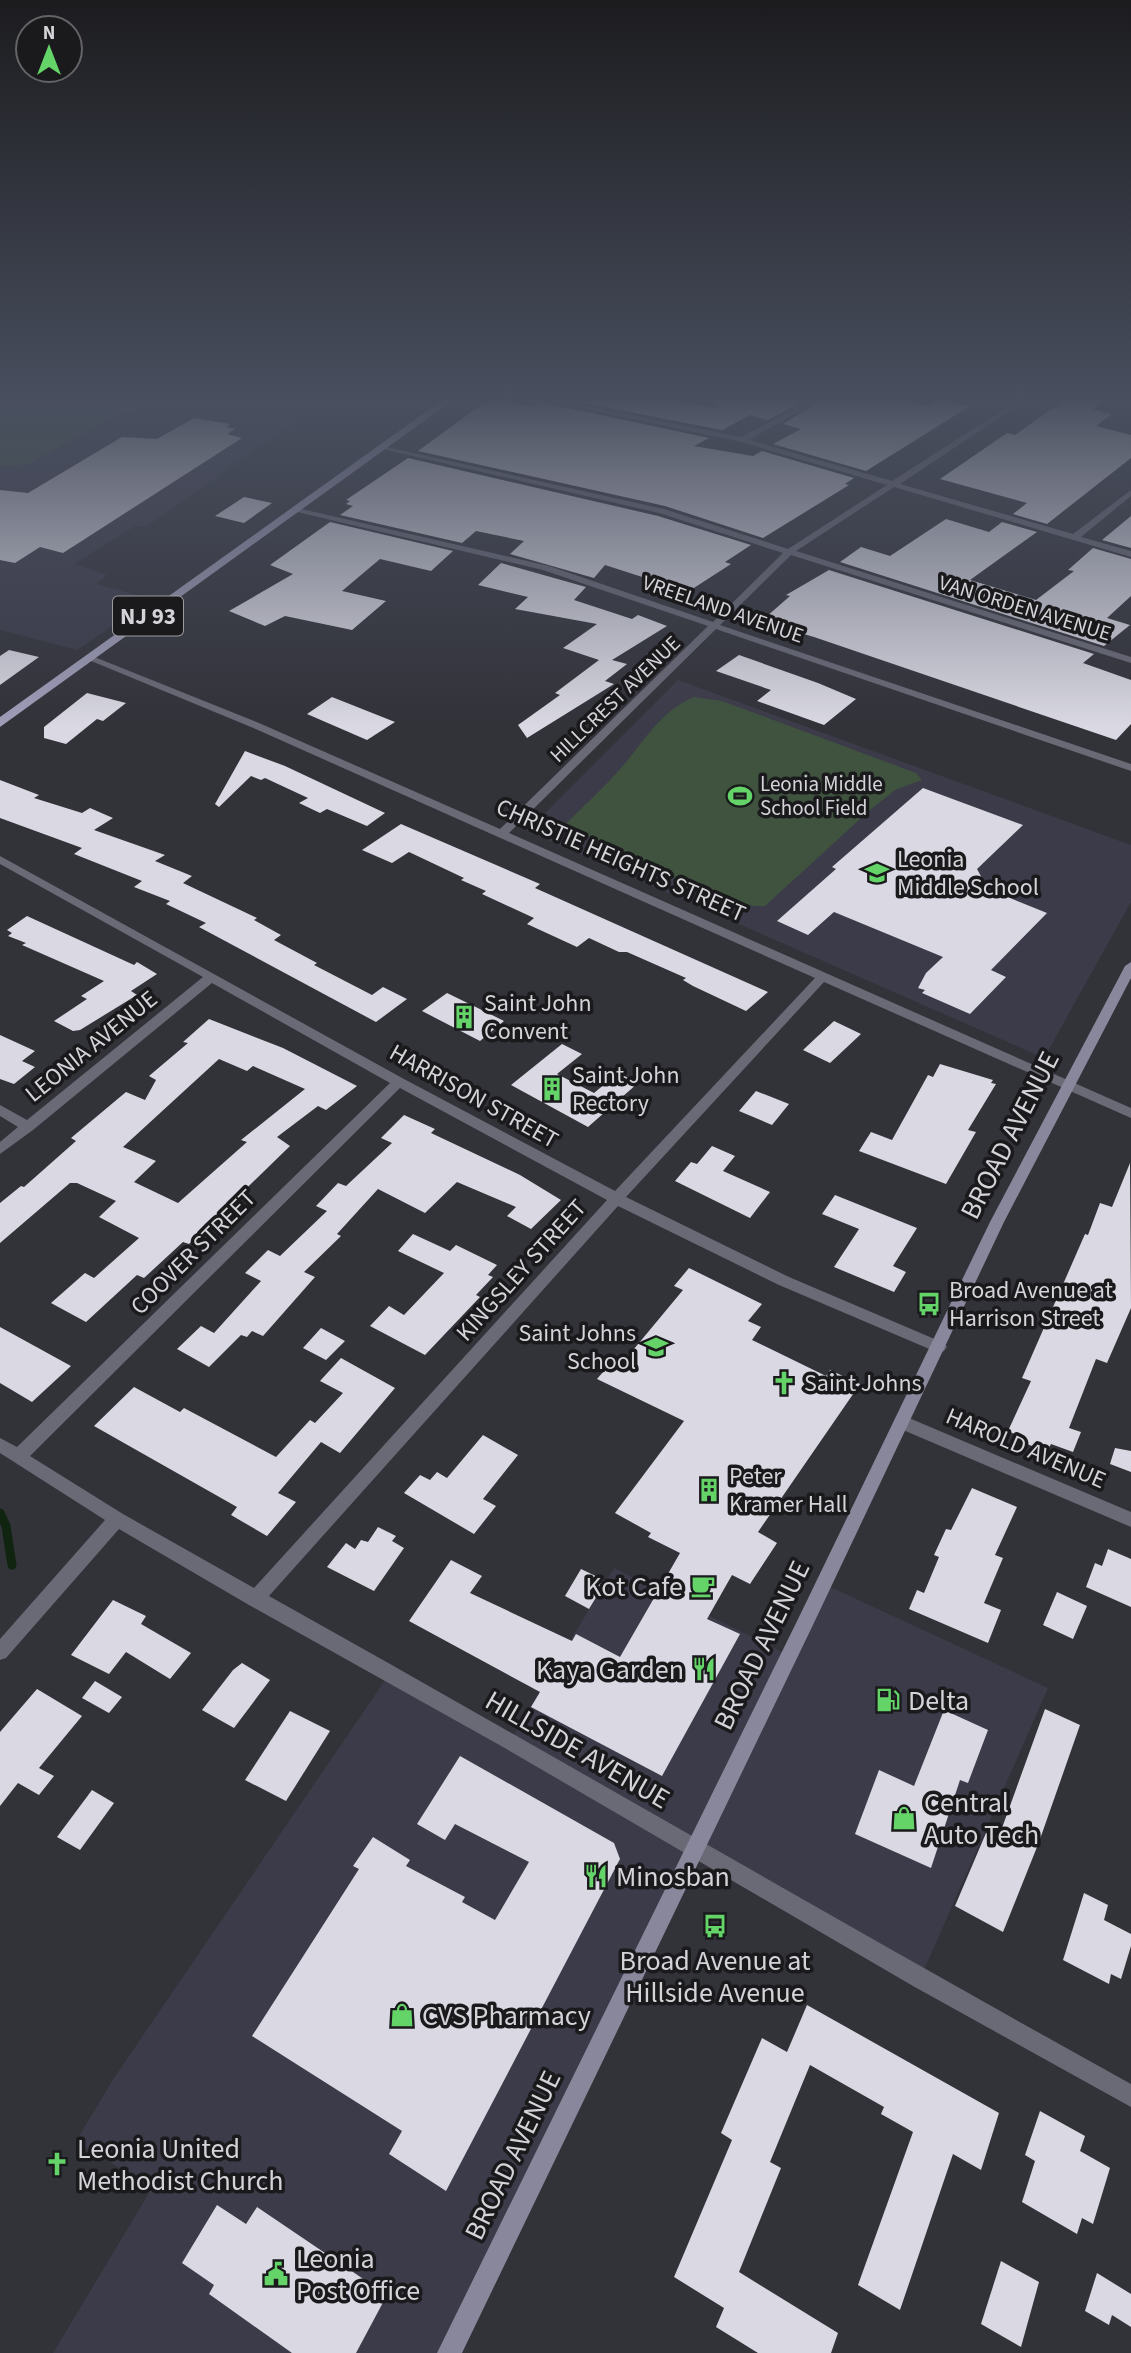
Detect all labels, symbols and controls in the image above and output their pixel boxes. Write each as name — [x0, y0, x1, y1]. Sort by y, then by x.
north arrow — [14, 14, 84, 84]
text: N — [43, 20, 55, 47]
street label: VREELAND AVENUE — [638, 567, 808, 651]
street label: VAN ORDEN AVENUE — [935, 568, 1115, 648]
road number: NJ 93 — [113, 596, 183, 636]
street label: HILLCREST AVENUE — [543, 629, 687, 769]
place label: Leonia Middle School Field — [760, 769, 883, 823]
sports icon: Leonia Middle School Field — [726, 782, 754, 810]
street label: CHRISTIE HEIGHTS STREET — [490, 790, 751, 931]
place label: Leonia Middle School — [897, 842, 1039, 905]
school or university icon: Leonia Middle School — [863, 859, 891, 887]
street label: LEONIA AVENUE — [18, 982, 165, 1111]
place label: Saint John Convent — [484, 986, 592, 1049]
building icon: Saint John Convent — [450, 1003, 478, 1031]
street label: HARRISON STREET — [383, 1035, 565, 1157]
street label: BROAD AVENUE — [950, 1045, 1069, 1226]
place label: Saint John Rectory — [572, 1058, 680, 1121]
building icon: Saint John Rectory — [538, 1075, 566, 1103]
street label: COOVER STREET — [123, 1182, 264, 1323]
street label: KINGSLEY STREET — [448, 1191, 595, 1349]
place label: Broad Avenue at Harrison Street — [949, 1273, 1113, 1336]
bus stop icon: Broad Avenue at Harrison Street — [915, 1290, 943, 1318]
place label: Saint Johns School — [518, 1316, 636, 1379]
school or university icon: Saint Johns School — [642, 1333, 670, 1361]
place label: Saint Johns — [804, 1366, 922, 1401]
church icon: Saint Johns — [770, 1369, 798, 1397]
street label: HAROLD AVENUE — [940, 1399, 1111, 1498]
place label: Peter Kramer Hall — [729, 1459, 848, 1522]
building icon: Peter Kramer Hall — [695, 1476, 723, 1504]
street label: BROAD AVENUE — [704, 1554, 820, 1737]
place label: Kot Cafe — [585, 1567, 683, 1607]
cafe icon: Kot Cafe — [689, 1572, 717, 1600]
place label: Kaya Garden — [536, 1650, 684, 1690]
restaurant icon: Kaya Garden — [690, 1655, 718, 1683]
street label: HILLSIDE AVENUE — [478, 1681, 677, 1819]
place label: Delta — [908, 1681, 969, 1721]
fuel station icon: Delta — [874, 1686, 902, 1714]
place label: Central Auto Tech — [924, 1783, 1039, 1855]
shop icon: Central Auto Tech — [890, 1804, 918, 1832]
place label: Minosban — [616, 1857, 730, 1897]
restaurant icon: Minosban — [582, 1862, 610, 1890]
bus stop icon: Broad Avenue at Hillside Avenue — [701, 1912, 729, 1940]
place label: Broad Avenue at Hillside Avenue — [619, 1941, 811, 2013]
place label: CVS Pharmacy — [422, 1996, 591, 2036]
shop icon: CVS Pharmacy — [388, 2001, 416, 2029]
street label: BROAD AVENUE — [455, 2064, 571, 2247]
place label: Leonia United Methodist Church — [77, 2129, 283, 2201]
church icon: Leonia United Methodist Church — [43, 2150, 71, 2178]
place label: Leonia Post Office — [296, 2239, 420, 2311]
public building icon: Leonia Post Office — [262, 2260, 290, 2288]

